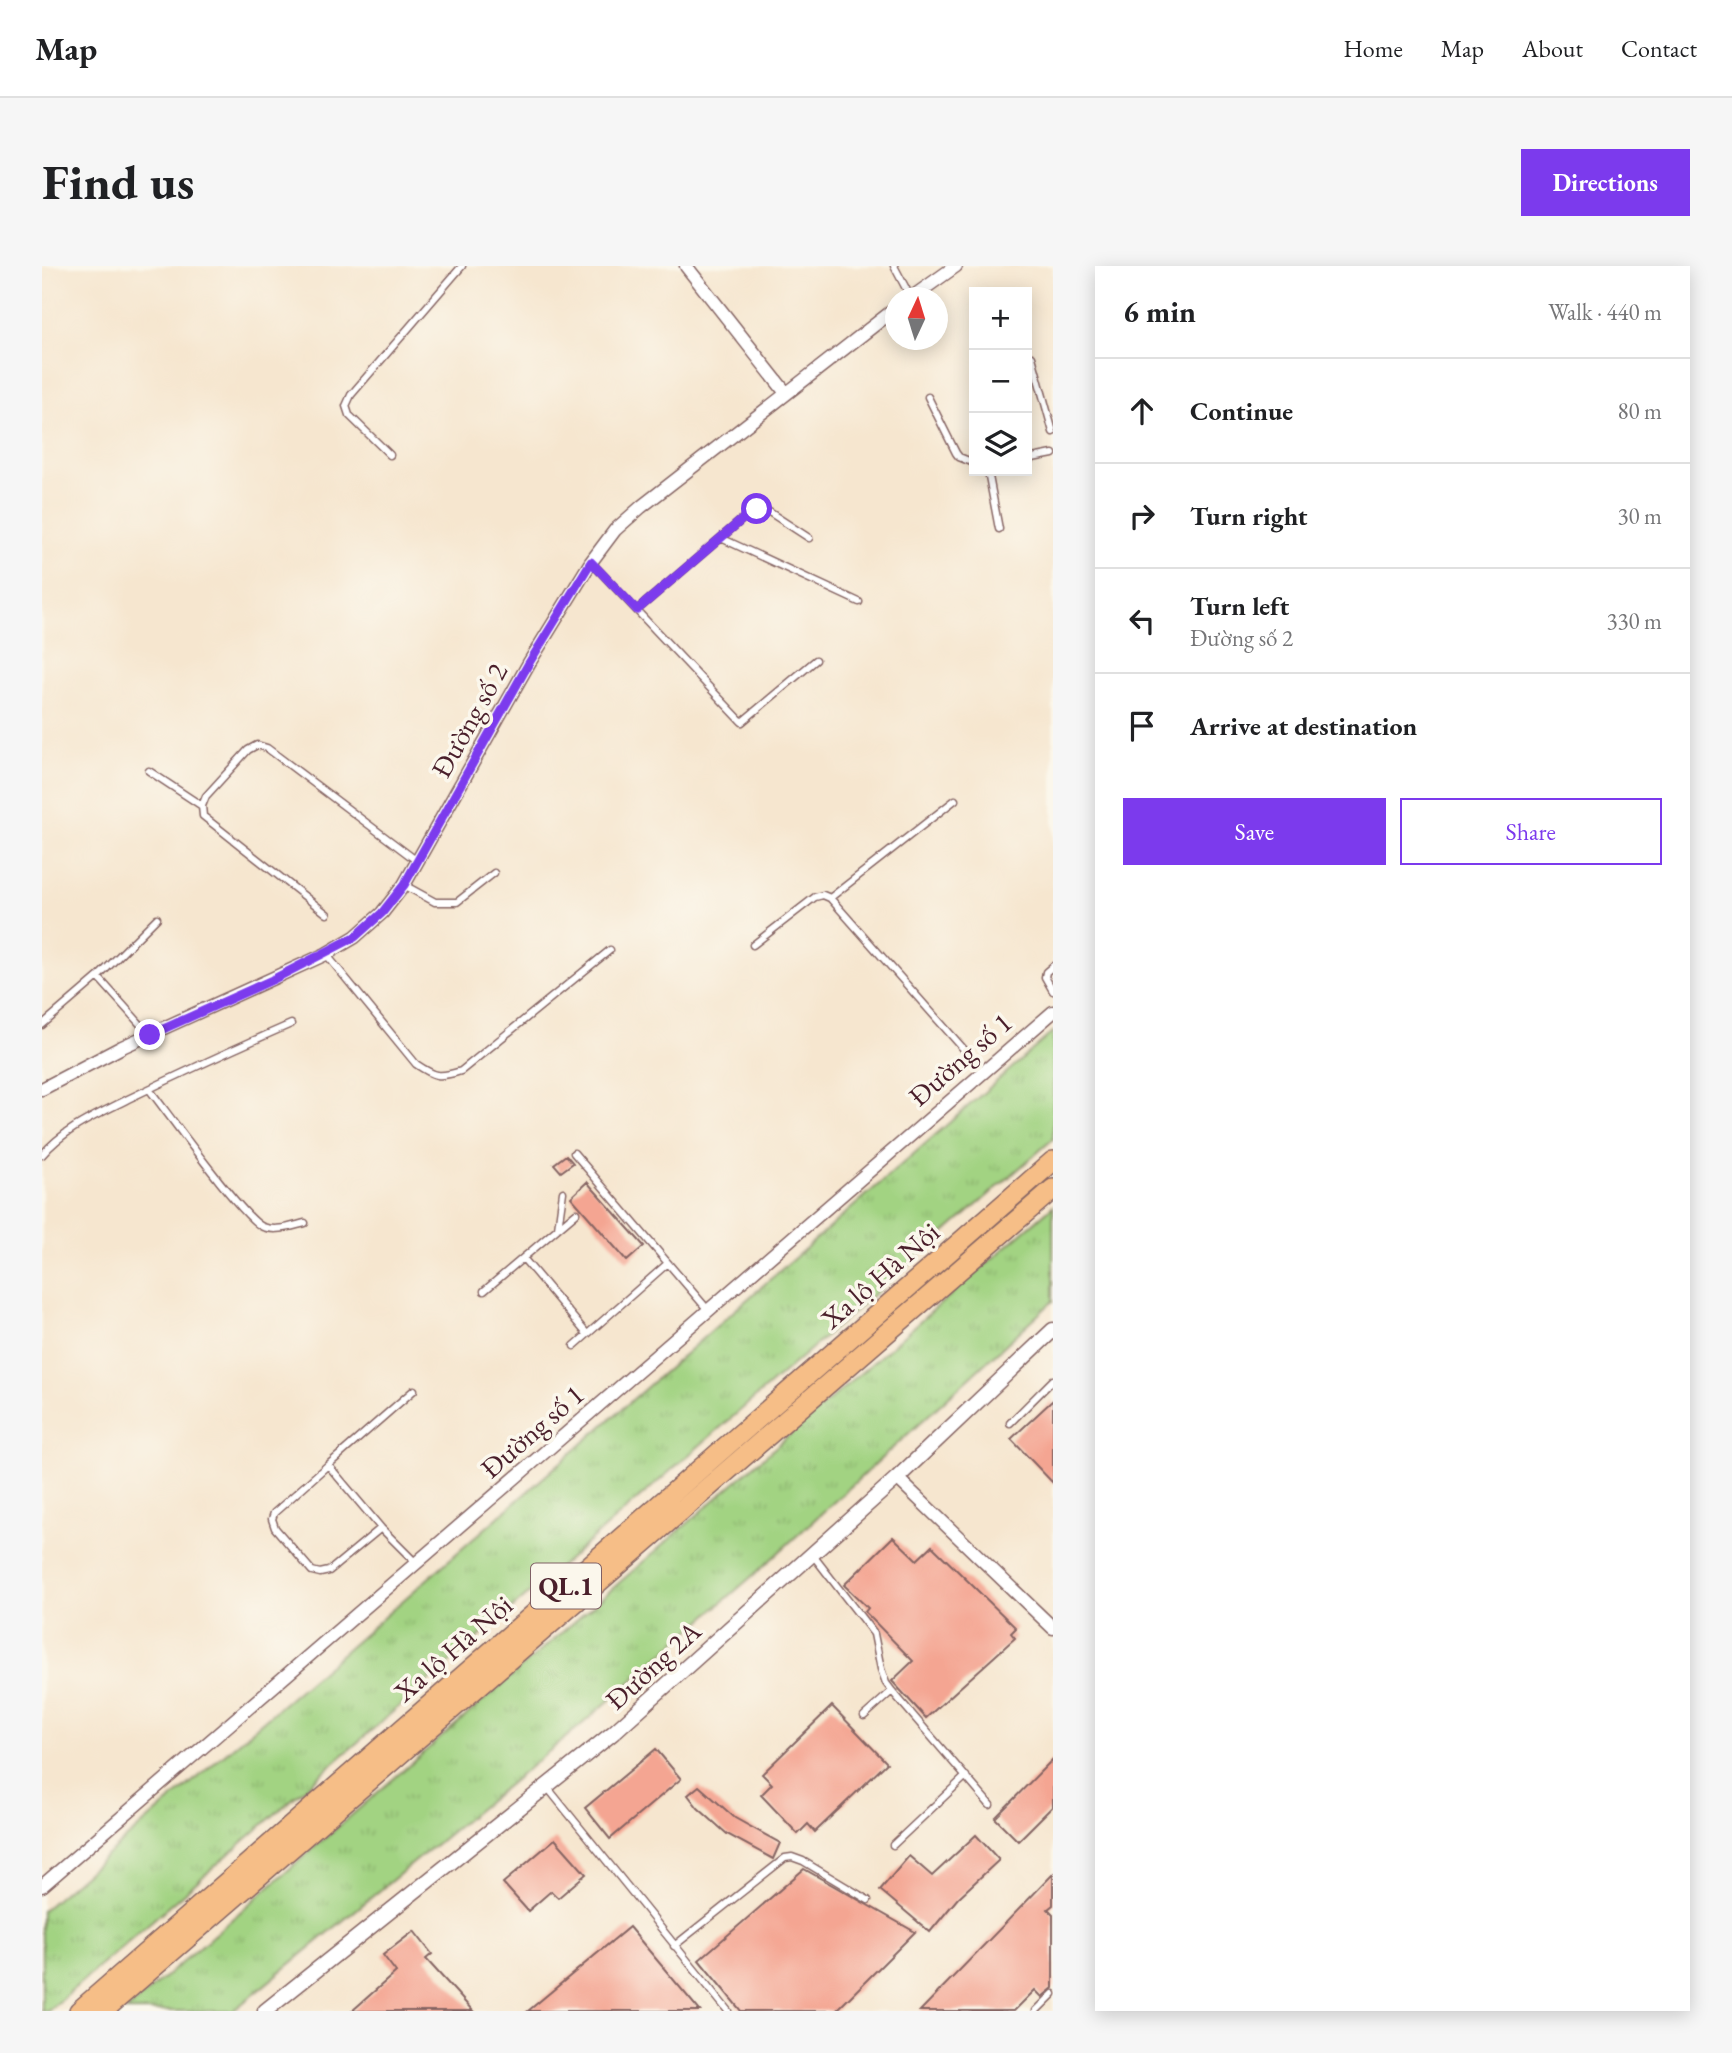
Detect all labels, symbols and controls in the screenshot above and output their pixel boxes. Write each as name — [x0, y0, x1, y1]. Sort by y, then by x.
text: Map — [35, 27, 97, 70]
text: Home — [1343, 33, 1403, 64]
text: Map — [1441, 33, 1484, 64]
text: About — [1522, 33, 1583, 64]
text: Contact — [1621, 33, 1697, 64]
button: Directions — [1521, 149, 1690, 216]
text: Find us — [42, 150, 194, 214]
north arrow — [885, 287, 948, 350]
map controls — [969, 287, 1032, 476]
button: + — [969, 287, 1032, 350]
text: 6 min — [1123, 292, 1196, 331]
text: Walk · 440 m — [1548, 297, 1662, 327]
button: − — [969, 350, 1032, 413]
icon: ahead — [1123, 392, 1161, 430]
text: Continue — [1190, 394, 1293, 428]
text: 80 m — [1617, 396, 1662, 426]
button: layers — [969, 413, 1032, 476]
route start — [741, 493, 772, 524]
icon: right — [1123, 497, 1161, 535]
text: Turn right — [1190, 499, 1308, 533]
text: 30 m — [1617, 501, 1662, 531]
text: Turn left — [1190, 589, 1289, 623]
icon: left — [1123, 602, 1161, 640]
text: 330 m — [1606, 606, 1662, 636]
text: Đường số 2 — [1190, 623, 1293, 653]
street label: Đường số 2 — [423, 656, 515, 784]
icon: arrive — [1123, 707, 1161, 745]
text: Arrive at destination — [1190, 709, 1417, 743]
button: Save — [1123, 798, 1386, 865]
button: Share — [1400, 798, 1662, 865]
street label: Đường số 1 — [901, 1004, 1019, 1114]
route end — [134, 1019, 165, 1050]
street label: Xa lộ Hà Nội — [813, 1214, 947, 1337]
street label: Đường số 1 — [473, 1376, 591, 1486]
road number: QL.1 — [531, 1564, 601, 1609]
street label: Xa lộ Hà Nội — [386, 1587, 520, 1710]
street label: Đường 2A — [598, 1612, 709, 1717]

